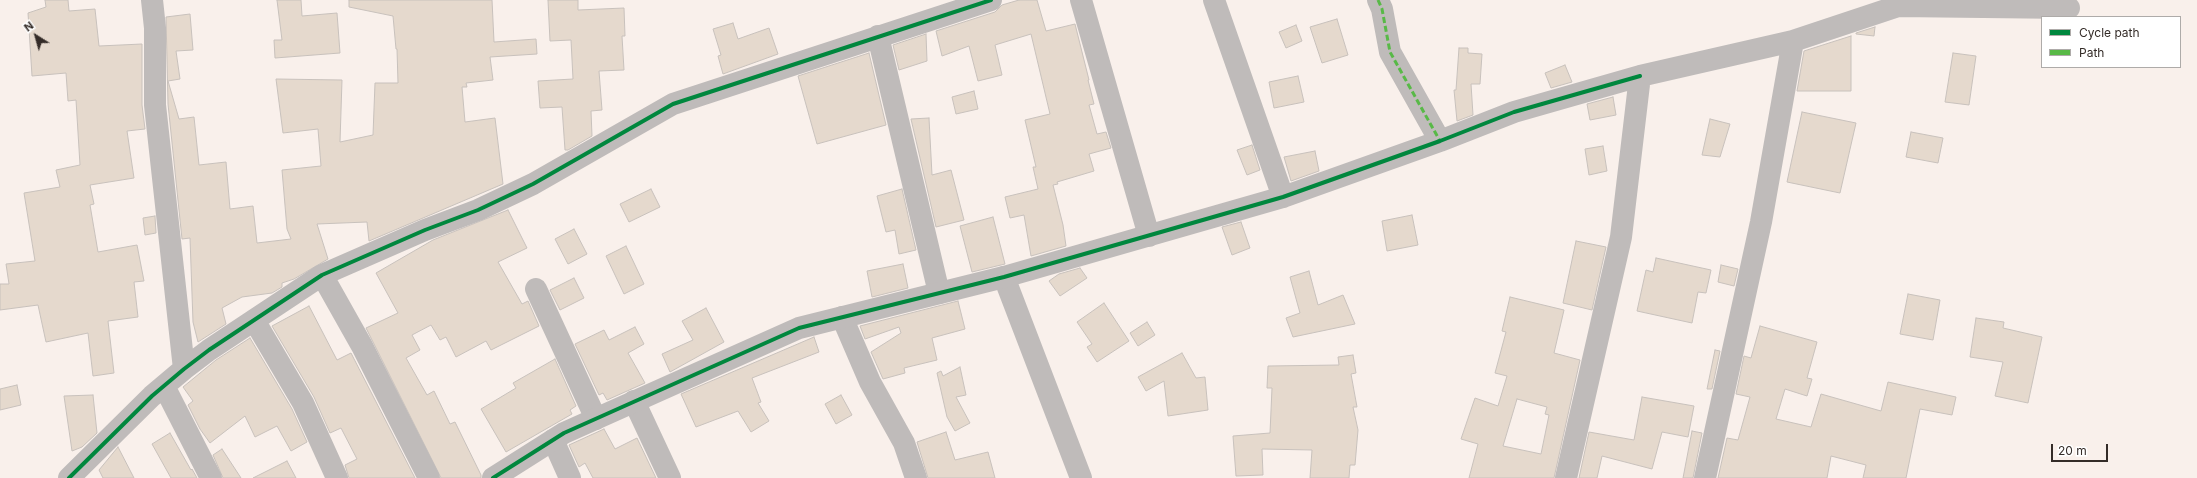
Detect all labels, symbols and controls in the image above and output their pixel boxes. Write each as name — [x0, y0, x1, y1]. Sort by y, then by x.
north arrow — [16, 16, 56, 56]
legend — [2041, 16, 2181, 68]
text: N — [21, 18, 36, 35]
text: Cycle path — [2079, 25, 2140, 40]
text: Path — [2079, 45, 2104, 60]
scale bar — [2053, 436, 2110, 462]
text: 20 m — [2058, 443, 2087, 458]

